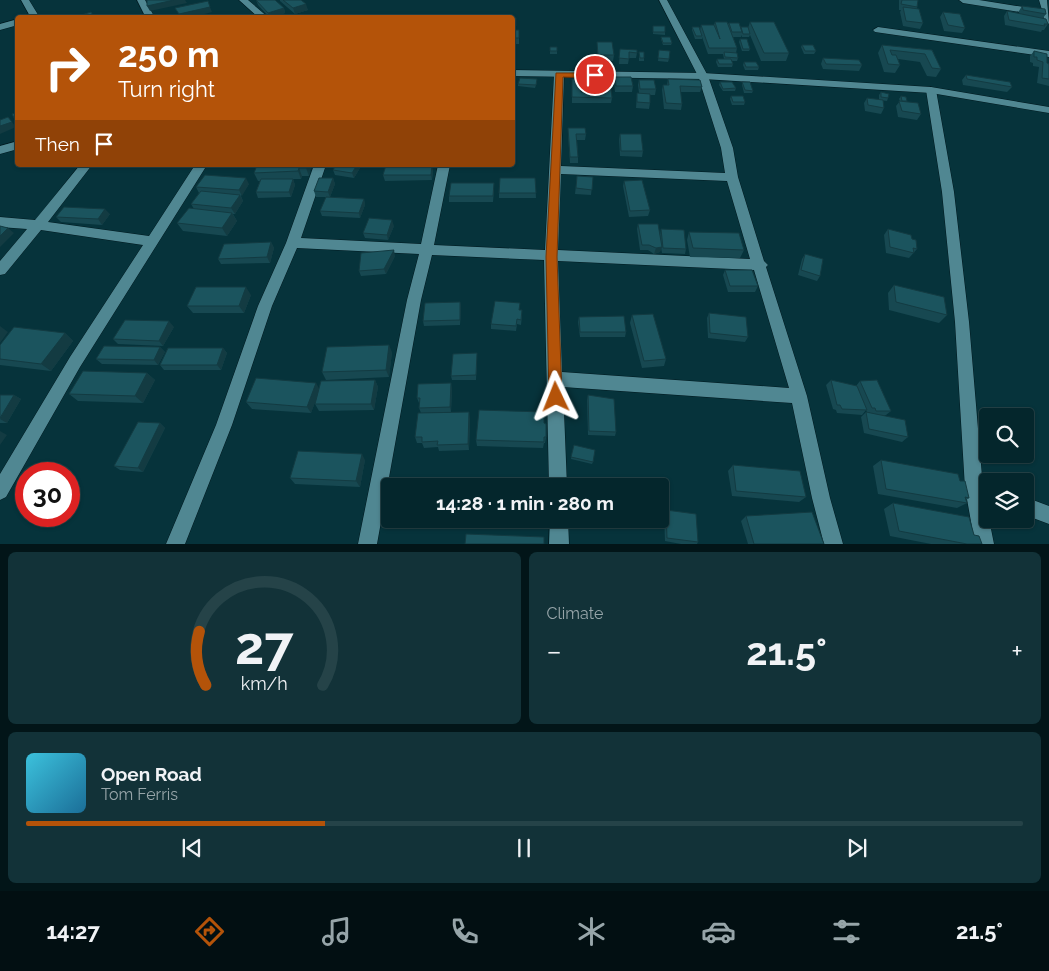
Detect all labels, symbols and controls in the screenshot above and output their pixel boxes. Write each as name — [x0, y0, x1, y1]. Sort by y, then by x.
text: 250 m — [118, 34, 220, 75]
icon: right — [35, 35, 100, 100]
pin — [574, 54, 616, 96]
icon: arrive — [581, 61, 609, 89]
text: Turn right — [118, 76, 215, 102]
icon: arrive — [90, 130, 118, 158]
text: Then — [35, 133, 80, 155]
position arrow — [529, 370, 581, 422]
map controls — [979, 408, 1034, 528]
button: search — [979, 408, 1034, 463]
speed limit sign: 30 — [15, 462, 80, 527]
button: layers — [979, 473, 1034, 528]
text: 14:28 · 1 min · 280 m — [436, 492, 614, 514]
text: Climate — [547, 604, 603, 623]
text: 27 — [235, 615, 294, 676]
text: 21.5° — [746, 629, 827, 674]
text: − — [547, 635, 562, 668]
text: + — [1011, 635, 1023, 668]
text: km/h — [241, 673, 288, 694]
text: Open Road — [101, 763, 202, 785]
text: Tom Ferris — [101, 785, 178, 804]
icon: previous — [178, 834, 206, 862]
icon: pause — [510, 834, 538, 862]
icon: next — [843, 834, 871, 862]
icon: directions — [192, 914, 227, 949]
icon: music — [319, 914, 354, 949]
icon: phone — [447, 914, 482, 949]
icon: climate — [574, 914, 609, 949]
icon: car — [701, 914, 736, 949]
icon: filters — [829, 914, 864, 949]
text: 14:27 — [46, 918, 100, 944]
text: 21.5° — [956, 918, 1003, 944]

